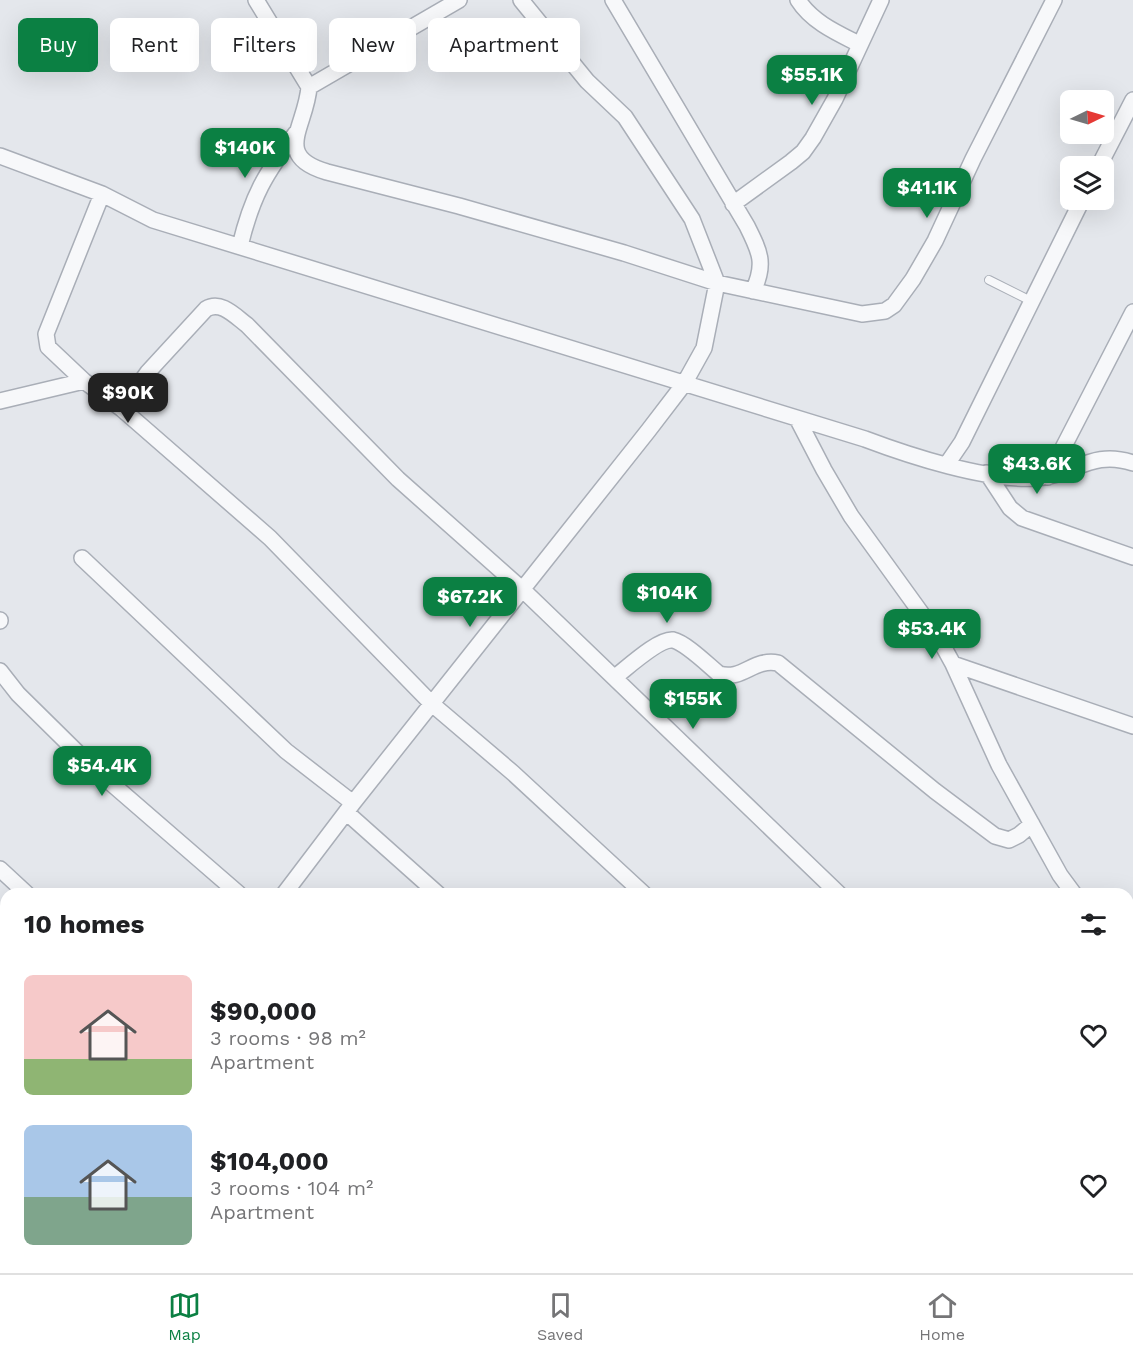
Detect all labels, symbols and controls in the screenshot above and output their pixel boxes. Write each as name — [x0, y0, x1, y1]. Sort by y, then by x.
chip: Buy — [18, 18, 98, 72]
chip: Rent — [110, 18, 199, 72]
chip: Filters — [211, 18, 317, 72]
chip: New — [329, 18, 416, 72]
chip: Apartment — [428, 18, 580, 72]
pin: $55.1K — [763, 55, 861, 106]
text: $55.1K — [781, 62, 843, 86]
north arrow — [1060, 90, 1114, 144]
map controls — [1060, 90, 1114, 210]
pin: $140K — [203, 128, 287, 179]
text: $140K — [214, 135, 276, 159]
button: layers — [1060, 156, 1114, 210]
pin: $41.1K — [878, 168, 976, 219]
text: $41.1K — [897, 175, 957, 199]
pin: $90K — [92, 373, 164, 424]
text: $90K — [102, 380, 154, 404]
pin: $43.6K — [988, 444, 1086, 495]
text: $43.6K — [1002, 451, 1072, 475]
pin: $104K — [625, 573, 709, 624]
pin: $67.2K — [421, 577, 519, 628]
text: $104K — [636, 580, 698, 604]
text: $67.2K — [437, 584, 503, 608]
pin: $53.4K — [883, 609, 981, 660]
text: $53.4K — [898, 616, 966, 640]
pin: $155K — [651, 679, 735, 730]
text: $155K — [664, 686, 722, 710]
pin: $54.4K — [53, 746, 151, 797]
text: $54.4K — [67, 753, 137, 777]
icon: filters — [1077, 908, 1110, 941]
text: 10 homes — [24, 909, 144, 939]
text: $90,000 — [210, 996, 317, 1026]
icon: home — [72, 999, 144, 1071]
icon: heart — [1077, 1019, 1110, 1052]
text: 3 rooms · 98 m² — [210, 1026, 366, 1050]
text: Apartment — [210, 1050, 314, 1074]
text: $104,000 — [210, 1146, 329, 1176]
icon: home — [72, 1149, 144, 1221]
icon: heart — [1077, 1169, 1110, 1202]
text: 3 rooms · 104 m² — [210, 1176, 373, 1200]
text: Apartment — [210, 1200, 314, 1224]
tab: Map — [168, 1289, 201, 1344]
tab: Saved — [537, 1289, 583, 1344]
tab: Home — [919, 1289, 965, 1344]

